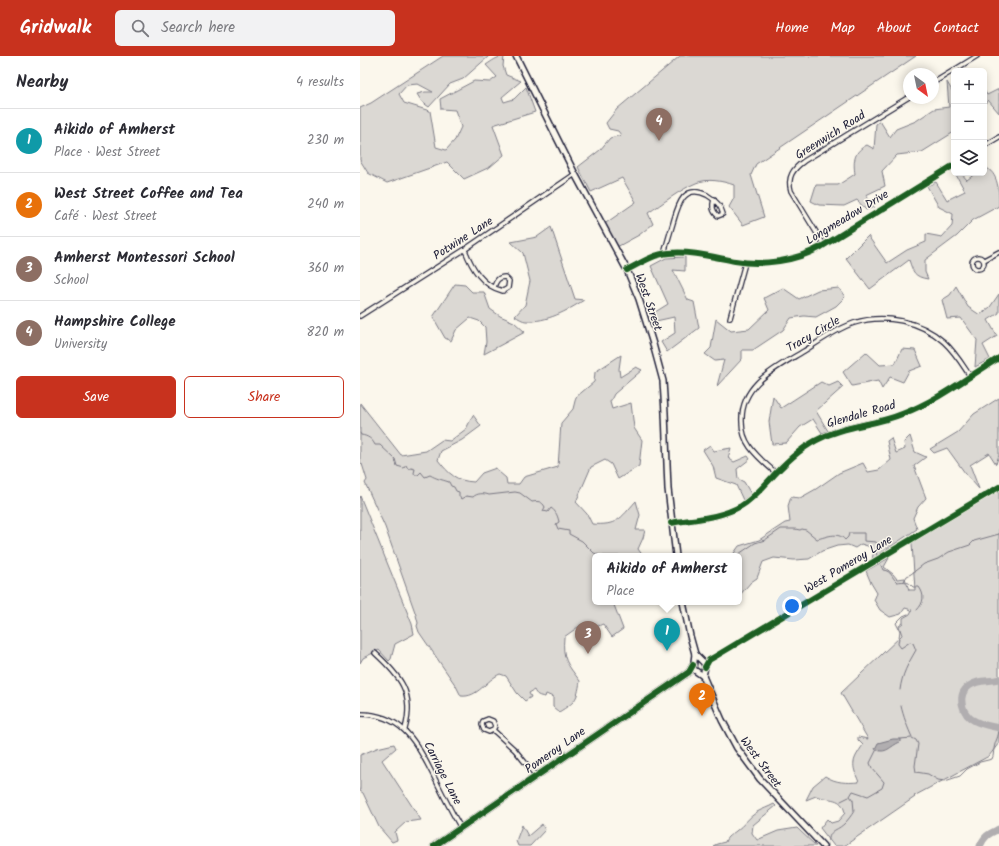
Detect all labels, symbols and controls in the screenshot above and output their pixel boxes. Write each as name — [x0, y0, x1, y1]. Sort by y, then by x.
search box — [115, 10, 395, 46]
text: Gridwalk — [20, 13, 91, 43]
text: Search here — [161, 16, 235, 40]
icon: search — [129, 17, 151, 39]
text: Home — [775, 17, 809, 39]
text: Map — [831, 17, 855, 39]
text: About — [877, 17, 911, 39]
text: Contact — [933, 17, 979, 39]
north arrow — [903, 68, 939, 104]
map controls — [951, 68, 987, 176]
button: + — [951, 68, 987, 104]
text: Nearby — [16, 69, 68, 96]
text: 4 results — [296, 72, 344, 93]
button: − — [951, 104, 987, 140]
street label: Greenwich Road — [791, 106, 870, 165]
pin: 4 — [646, 108, 672, 141]
text: Aikido of Amherst — [54, 118, 175, 142]
text: 1 — [27, 130, 31, 151]
text: 230 m — [307, 130, 344, 151]
button: layers — [951, 140, 987, 176]
text: Place · West Street — [54, 142, 160, 163]
text: West Street Coffee and Tea — [54, 182, 243, 206]
street label: Longmeadow Drive — [802, 185, 893, 250]
text: 2 — [25, 194, 33, 215]
text: 240 m — [307, 194, 344, 215]
text: Café · West Street — [54, 206, 157, 227]
street label: Potwine Lane — [430, 212, 498, 265]
text: Amherst Montessori School — [54, 246, 235, 270]
text: 3 — [25, 258, 33, 279]
text: 360 m — [307, 258, 344, 279]
text: School — [54, 270, 89, 291]
street label: West Street — [630, 271, 667, 334]
text: Hampshire College — [54, 310, 176, 334]
street label: Tracy Circle — [783, 311, 844, 358]
text: 4 — [25, 322, 33, 343]
text: 820 m — [307, 322, 344, 343]
text: University — [54, 334, 107, 355]
button: Save — [16, 376, 176, 418]
button: Share — [184, 376, 344, 418]
street label: Glendale Road — [824, 395, 899, 433]
street label: West Pomeroy Lane — [800, 530, 897, 598]
popup — [592, 553, 742, 605]
text: Aikido of Amherst — [606, 557, 728, 581]
text: Place — [606, 581, 634, 602]
your location — [782, 596, 802, 616]
pin: 1 — [654, 618, 680, 651]
pin: 3 — [575, 621, 601, 654]
pin: 2 — [689, 683, 715, 716]
street label: Pomeroy Lane — [521, 722, 590, 778]
street label: West Street — [735, 733, 786, 792]
street label: Carriage Lane — [418, 738, 467, 809]

